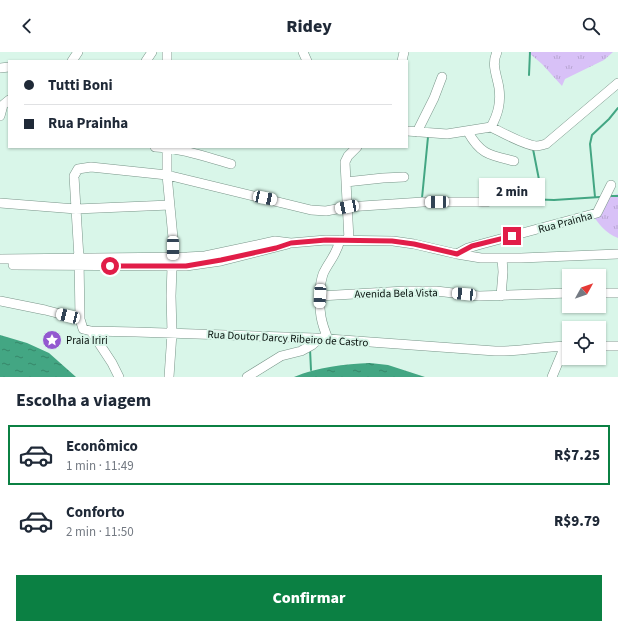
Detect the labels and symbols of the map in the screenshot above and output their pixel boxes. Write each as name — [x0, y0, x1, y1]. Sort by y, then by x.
callout: 2 min — [479, 178, 545, 206]
car — [252, 190, 278, 206]
car — [425, 196, 449, 208]
car — [334, 199, 360, 215]
street label: Rua Prainha — [536, 208, 594, 237]
route end — [503, 227, 521, 245]
car — [167, 236, 179, 260]
route start — [101, 257, 119, 275]
north arrow — [562, 269, 606, 313]
car — [313, 284, 327, 308]
street label: Avenida Bela Vista — [354, 285, 438, 302]
car — [452, 287, 476, 301]
car — [55, 307, 81, 325]
street label: Rua Doutor Darcy Ribeiro de Castro — [207, 327, 369, 350]
place icon: Praia Iriri — [41, 329, 63, 351]
place label: Praia Iriri — [66, 333, 108, 348]

